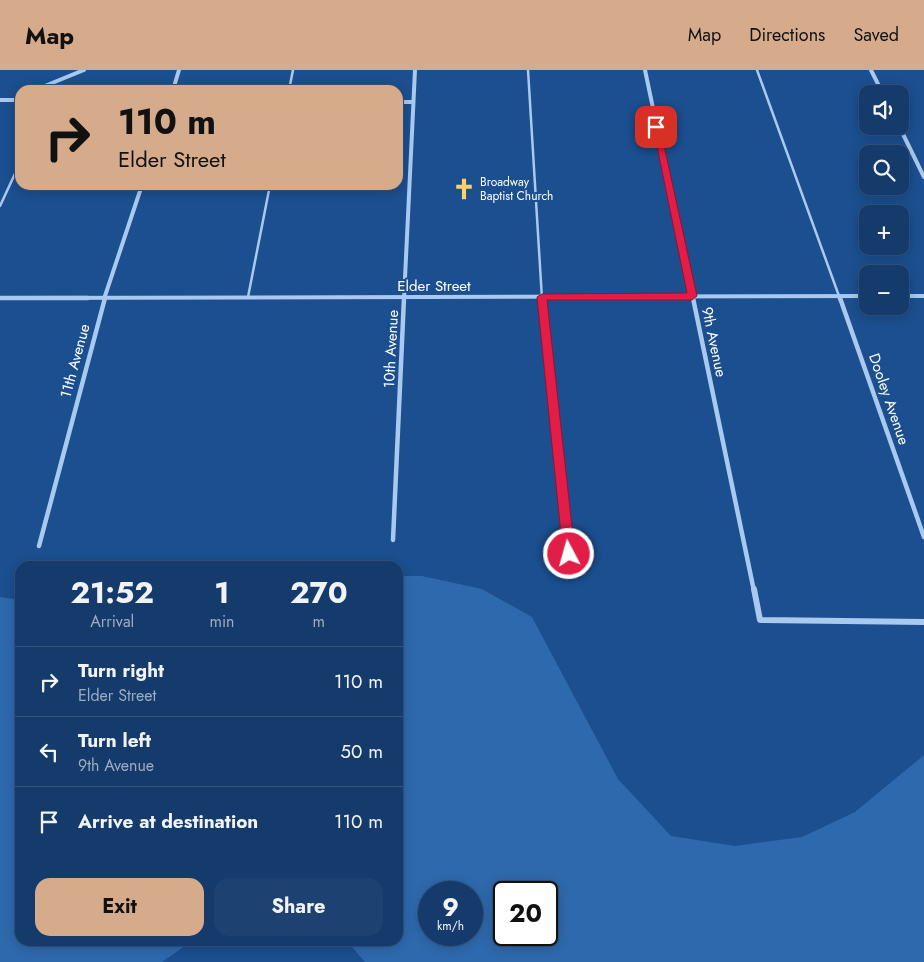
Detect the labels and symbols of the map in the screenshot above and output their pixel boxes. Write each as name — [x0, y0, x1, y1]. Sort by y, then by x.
pin — [635, 106, 677, 148]
place label: Broadway Baptist Church — [480, 173, 553, 205]
church icon: Broadway Baptist Church — [451, 176, 477, 202]
street label: Elder Street — [397, 275, 471, 297]
street label: 9th Avenue — [696, 305, 732, 379]
street label: 10th Avenue — [378, 309, 404, 389]
street label: 11th Avenue — [55, 321, 96, 401]
street label: Dooley Avenue — [863, 350, 915, 448]
position arrow — [542, 527, 594, 579]
speed limit sign: 20 — [493, 881, 558, 946]

